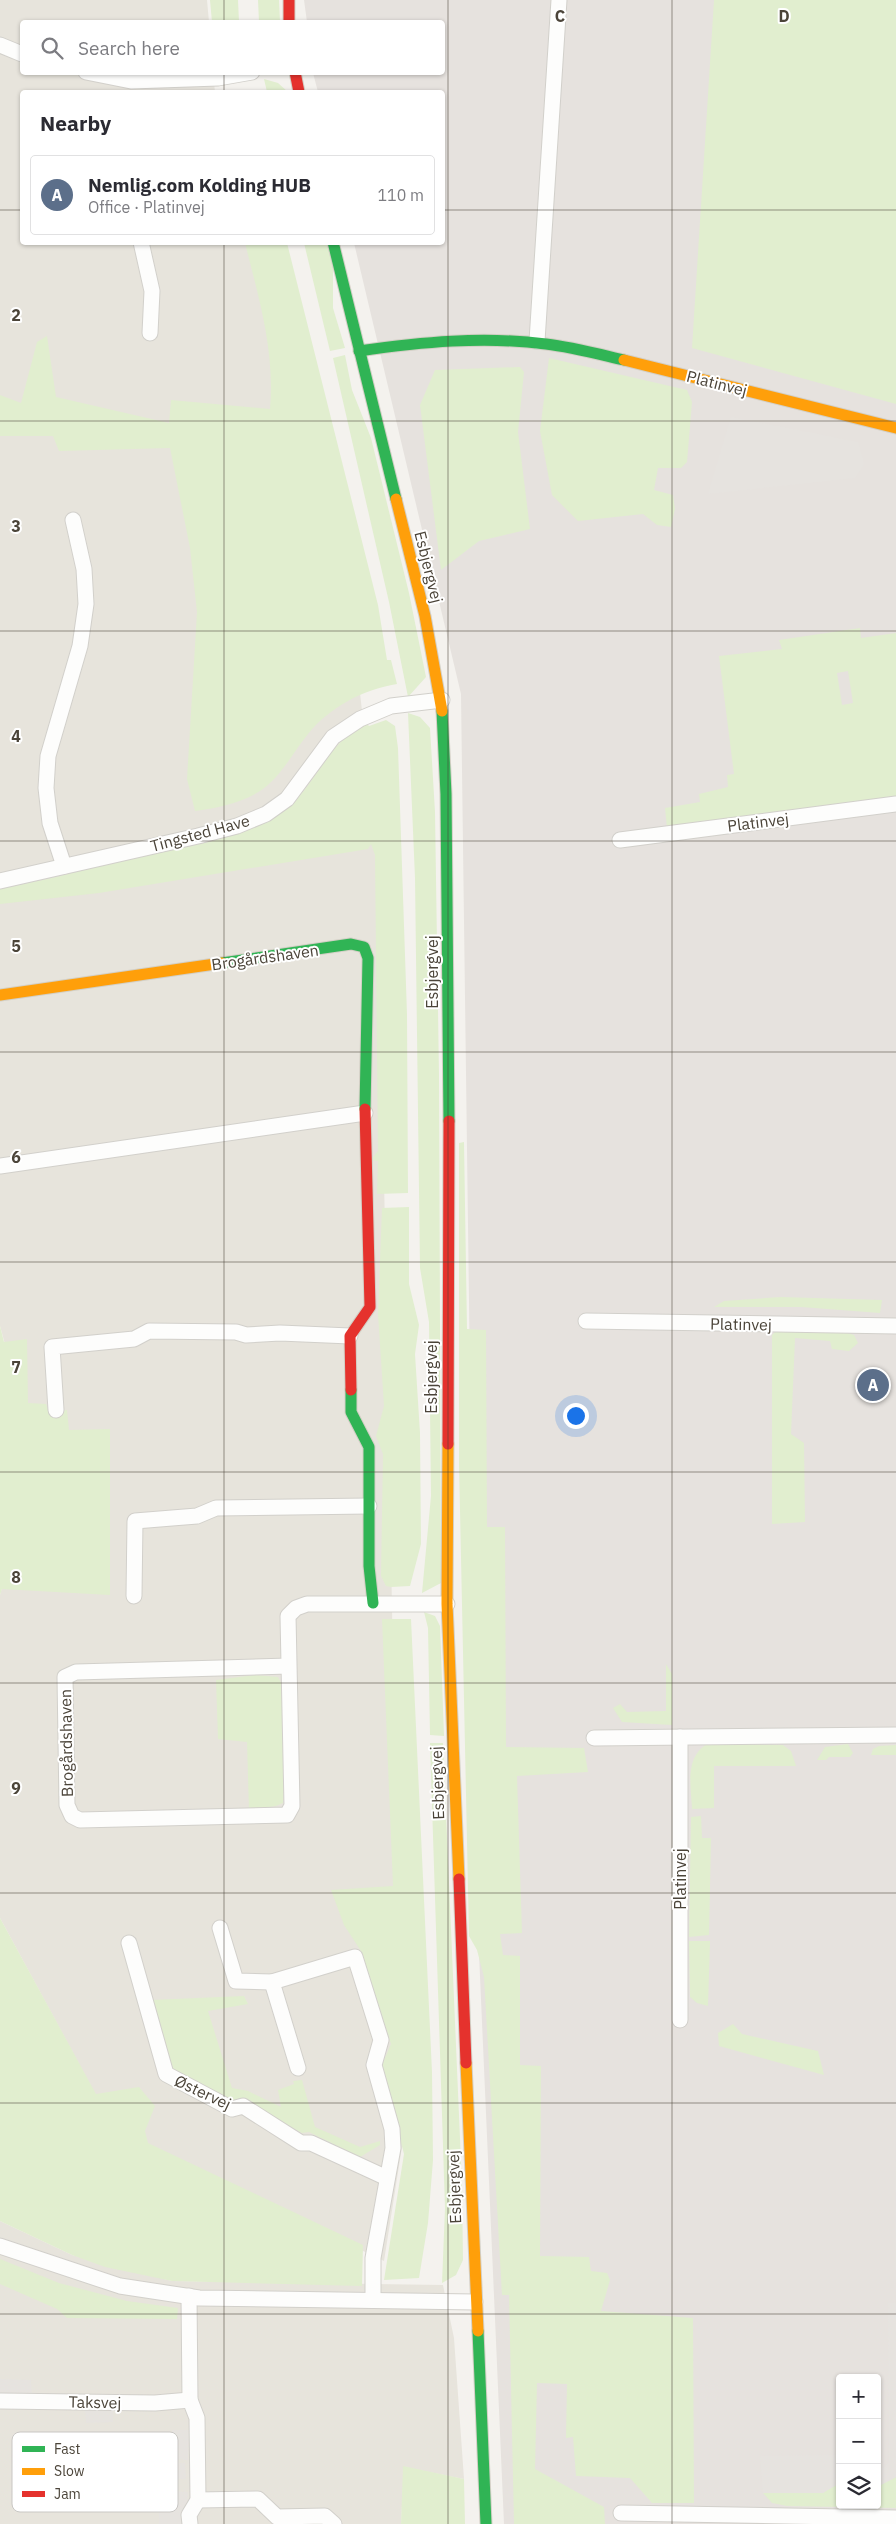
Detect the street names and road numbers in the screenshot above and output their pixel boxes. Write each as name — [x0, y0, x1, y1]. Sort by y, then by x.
street label: Platinvej — [685, 366, 749, 400]
street label: Esbjergvej — [410, 529, 448, 605]
street label: Platinvej — [726, 808, 790, 836]
street label: Tingsted Have — [148, 810, 252, 856]
street label: Esbjergvej — [422, 935, 442, 1009]
street label: Brogårdshaven — [210, 940, 320, 974]
street label: Platinvej — [710, 1313, 772, 1335]
street label: Esbjergvej — [421, 1340, 441, 1414]
street label: Brogårdshaven — [55, 1689, 77, 1797]
street label: Esbjergvej — [426, 1746, 448, 1820]
street label: Platinvej — [670, 1848, 690, 1910]
street label: Østervej — [172, 2070, 234, 2114]
street label: Esbjergvej — [443, 2150, 465, 2224]
street label: Taksvej — [68, 2392, 122, 2412]

